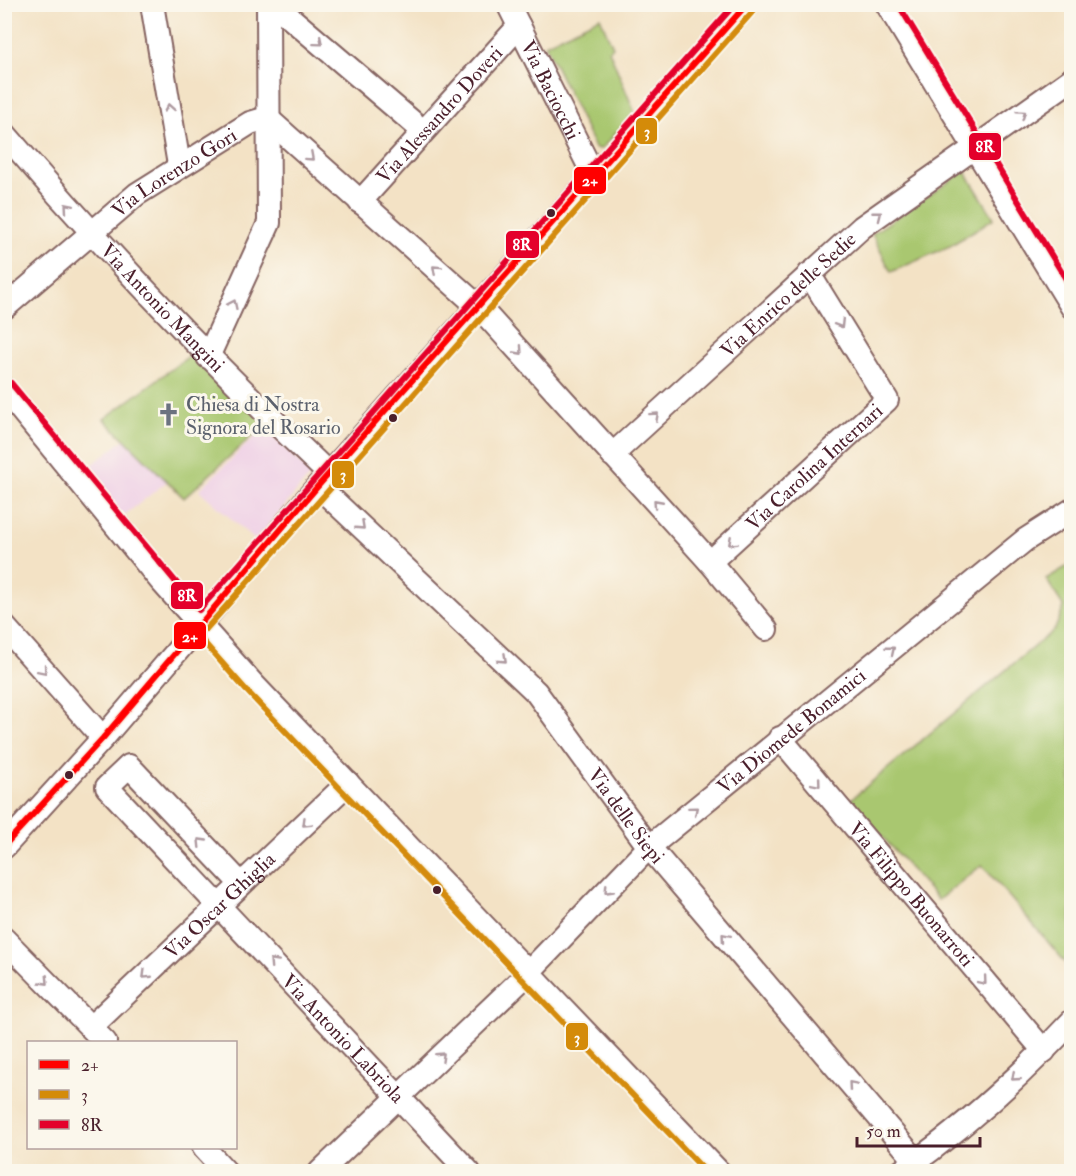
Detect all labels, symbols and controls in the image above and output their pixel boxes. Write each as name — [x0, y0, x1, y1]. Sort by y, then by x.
one-way arrow — [312, 35, 323, 46]
street label: Via Baciocchi — [515, 36, 586, 144]
street label: Via Alessandro Doveri — [371, 41, 508, 189]
one-way arrow — [163, 103, 176, 113]
one-way arrow — [1015, 110, 1026, 121]
line badge: 3 — [635, 117, 658, 145]
street label: Via Lorenzo Gori — [107, 122, 242, 223]
text: 3 — [644, 122, 650, 142]
line badge: 8R — [968, 132, 1002, 161]
text: 8R — [976, 137, 996, 157]
one-way arrow — [303, 150, 314, 161]
line badge: 2+ — [573, 166, 607, 195]
text: 2+ — [582, 171, 598, 191]
one-way arrow — [64, 203, 75, 214]
unlabelled marker — [545, 207, 557, 219]
one-way arrow — [871, 211, 882, 222]
street label: Via Enrico delle Sedie — [715, 227, 861, 363]
line badge: 8R — [505, 230, 540, 259]
text: 8R — [513, 235, 533, 255]
street label: Via Antonio Mangini — [95, 238, 230, 378]
one-way arrow — [432, 265, 443, 276]
one-way arrow — [226, 299, 238, 310]
one-way arrow — [832, 318, 844, 328]
one-way arrow — [512, 344, 523, 355]
place label: Chiesa di Nostra Signora del Rosario — [186, 392, 341, 440]
street label: Via Carolina Internari — [741, 398, 888, 536]
church icon: Chiesa di Nostra Signora del Rosario — [155, 402, 181, 428]
unlabelled marker — [387, 412, 399, 424]
one-way arrow — [649, 412, 659, 423]
line badge: 3 — [331, 460, 355, 489]
text: 3 — [340, 465, 346, 485]
one-way arrow — [653, 499, 664, 510]
one-way arrow — [354, 519, 364, 530]
one-way arrow — [729, 535, 739, 546]
line badge: 8R — [170, 581, 204, 610]
text: 8R — [178, 586, 198, 606]
line badge: 2+ — [173, 621, 207, 650]
text: 2+ — [182, 627, 198, 647]
one-way arrow — [884, 646, 895, 657]
one-way arrow — [496, 652, 507, 663]
one-way arrow — [36, 663, 47, 674]
street label: Via Diomede Bonamici — [712, 663, 871, 799]
street label: Via delle Siepi — [582, 763, 670, 869]
unlabelled marker — [63, 769, 75, 781]
one-way arrow — [810, 776, 821, 787]
one-way arrow — [687, 806, 698, 817]
one-way arrow — [302, 816, 312, 827]
street label: Via Filippo Buonarroti — [843, 817, 979, 972]
one-way arrow — [197, 839, 208, 849]
street label: Via Oscar Ghiglia — [159, 846, 281, 964]
one-way arrow — [604, 883, 615, 893]
unlabelled marker — [431, 884, 443, 896]
one-way arrow — [721, 933, 732, 944]
one-way arrow — [269, 959, 280, 969]
one-way arrow — [143, 967, 154, 978]
street label: Via Antonio Labriola — [276, 969, 410, 1109]
one-way arrow — [38, 973, 49, 984]
one-way arrow — [976, 974, 987, 985]
line badge: 3 — [565, 1022, 589, 1051]
text: 3 — [574, 1028, 580, 1048]
legend — [27, 1041, 237, 1149]
one-way arrow — [435, 1052, 445, 1063]
text: 2+ — [81, 1054, 99, 1077]
one-way arrow — [1011, 1070, 1022, 1081]
one-way arrow — [848, 1081, 859, 1092]
text: 3 — [81, 1084, 88, 1107]
scale bar — [857, 1110, 980, 1148]
text: 8R — [81, 1114, 103, 1137]
text: 50 m — [866, 1120, 901, 1143]

